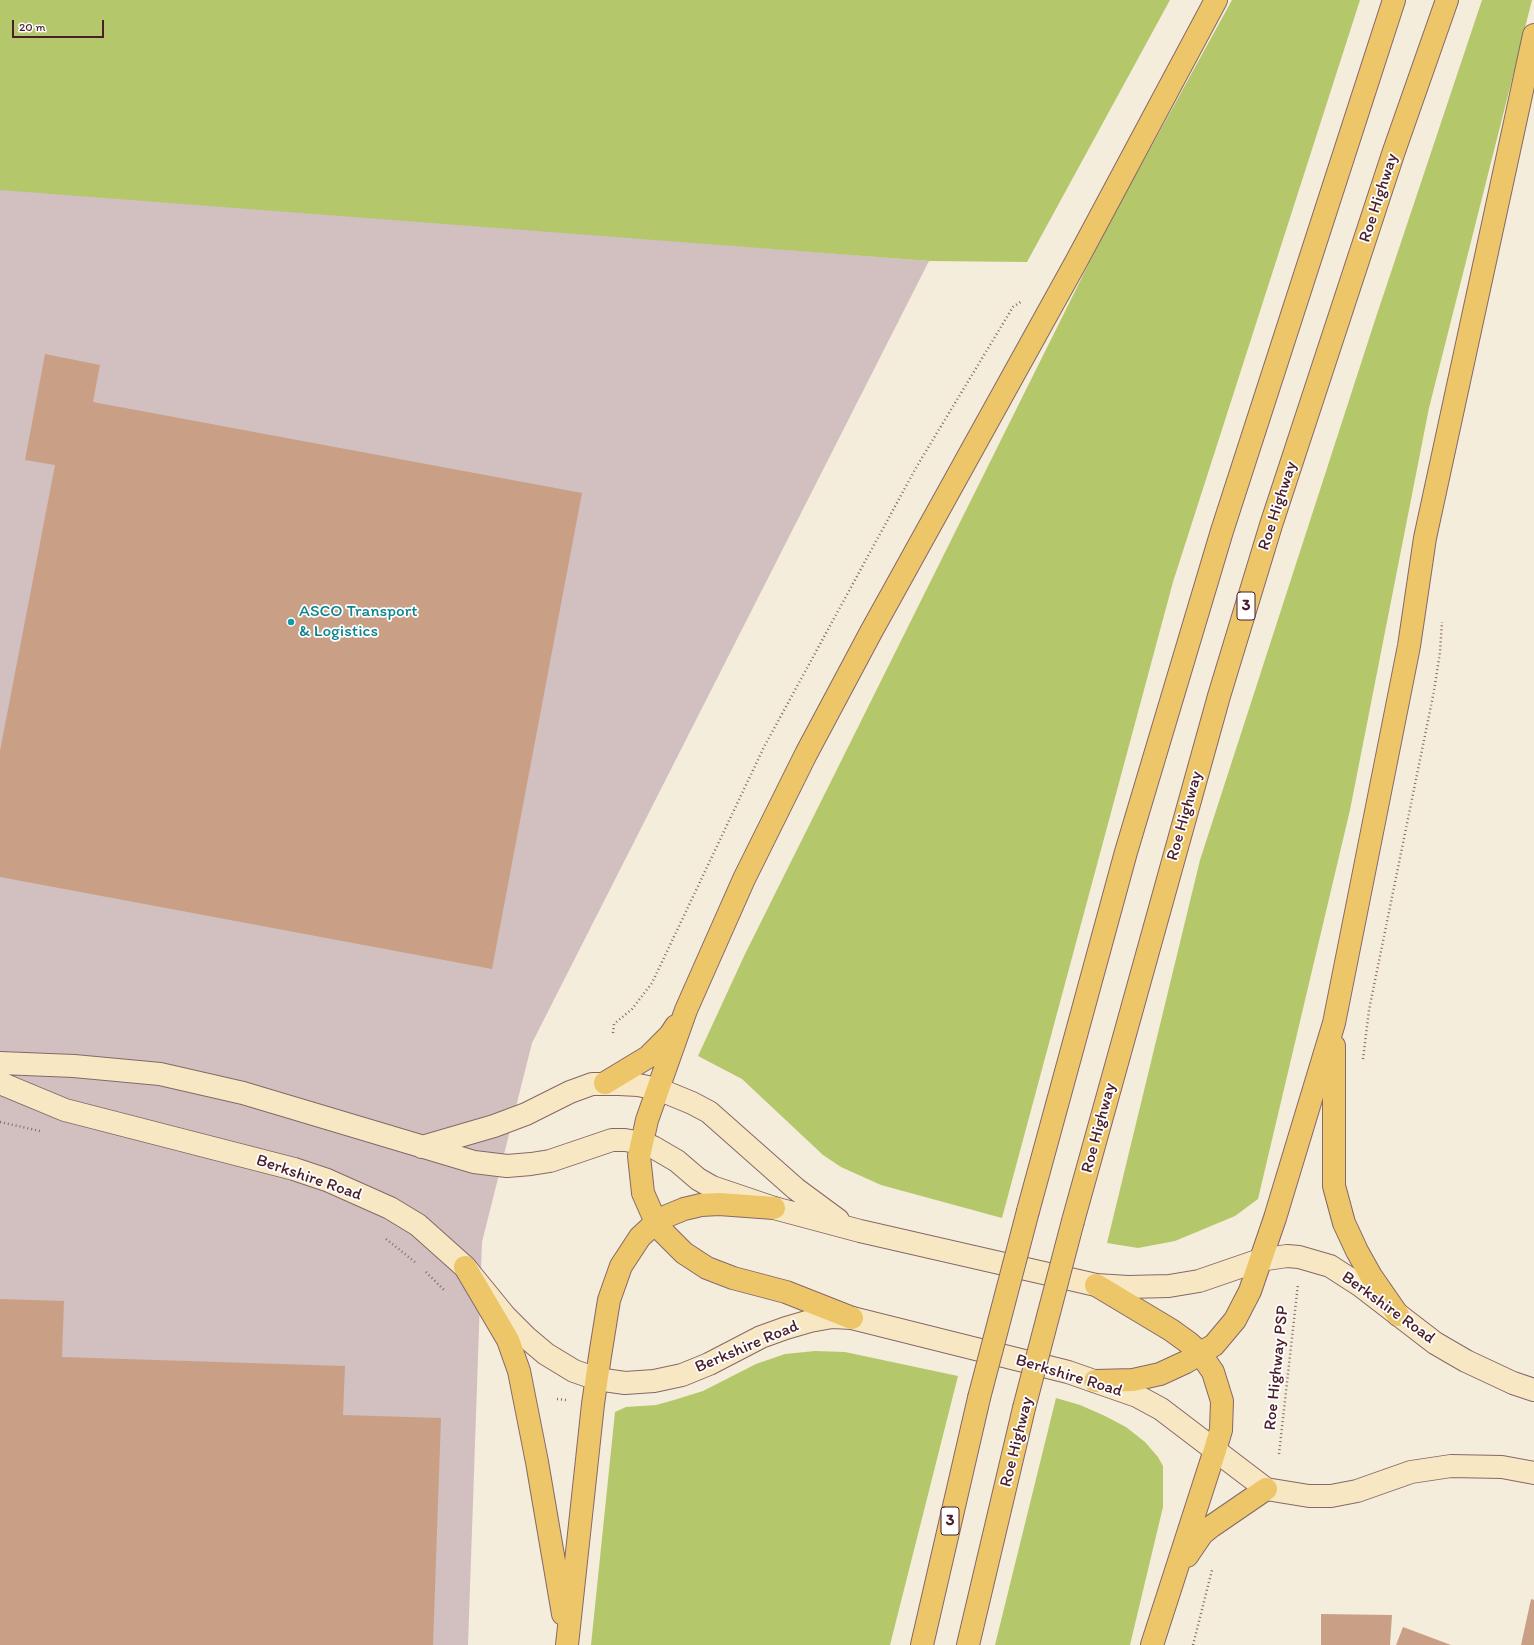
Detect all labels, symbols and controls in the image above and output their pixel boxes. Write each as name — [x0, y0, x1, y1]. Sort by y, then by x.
scale bar — [14, 12, 106, 38]
text: 20 m — [19, 20, 46, 34]
street label: Roe Highway — [1355, 151, 1403, 245]
street label: Roe Highway — [1254, 459, 1302, 553]
road number: 3 — [1237, 592, 1255, 620]
place label: ASCO Transport & Logistics — [299, 602, 418, 642]
marker: ASCO Transport & Logistics — [286, 617, 296, 627]
street label: Roe Highway — [1162, 769, 1208, 863]
street label: Roe Highway — [1077, 1081, 1121, 1175]
street label: Berkshire Road — [253, 1150, 365, 1206]
street label: Berkshire Road — [1337, 1267, 1439, 1349]
street label: Roe Highway PSP — [1260, 1305, 1294, 1431]
street label: Berkshire Road — [692, 1316, 802, 1378]
street label: Berkshire Road — [1013, 1350, 1125, 1402]
street label: Roe Highway — [996, 1395, 1038, 1489]
road number: 3 — [941, 1507, 959, 1535]

